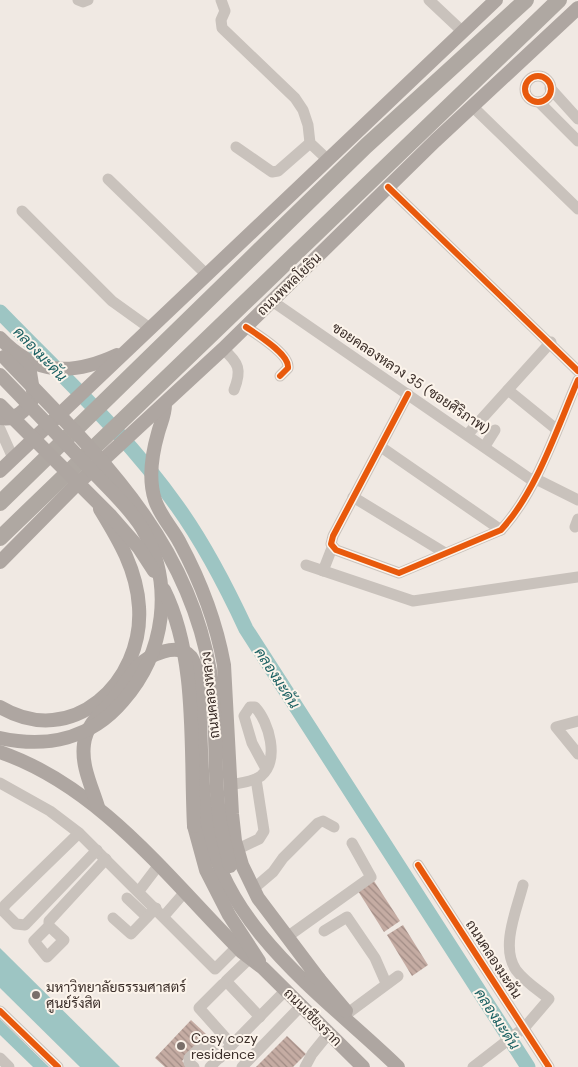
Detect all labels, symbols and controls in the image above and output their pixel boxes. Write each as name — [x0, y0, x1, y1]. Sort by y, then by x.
street label: ถนนพหลโยธิน — [253, 249, 325, 319]
street label: ซอยคลองหลวง 35 (ซอยศิริภาพ) — [329, 318, 493, 438]
water label: คลองมะดัน — [9, 322, 71, 386]
water label: คลองมะดัน — [250, 644, 304, 713]
street label: ถนนคลองหลวง — [196, 650, 224, 740]
street label: ถนนคลองมะดัน — [462, 916, 526, 1002]
place label: มหาวิทยาลัยธรรมศาสตร์ ศูนย์รังสิต — [46, 978, 186, 1013]
street label: ถนนเชียงราก — [280, 984, 346, 1050]
water label: คลองมะดัน — [470, 985, 524, 1054]
marker: มหาวิทยาลัยธรรมศาสตร์ ศูนย์รังสิต — [30, 989, 42, 1001]
place label: Cosy cozy residence — [191, 1029, 258, 1063]
marker: Cosy cozy residence — [175, 1040, 187, 1052]

